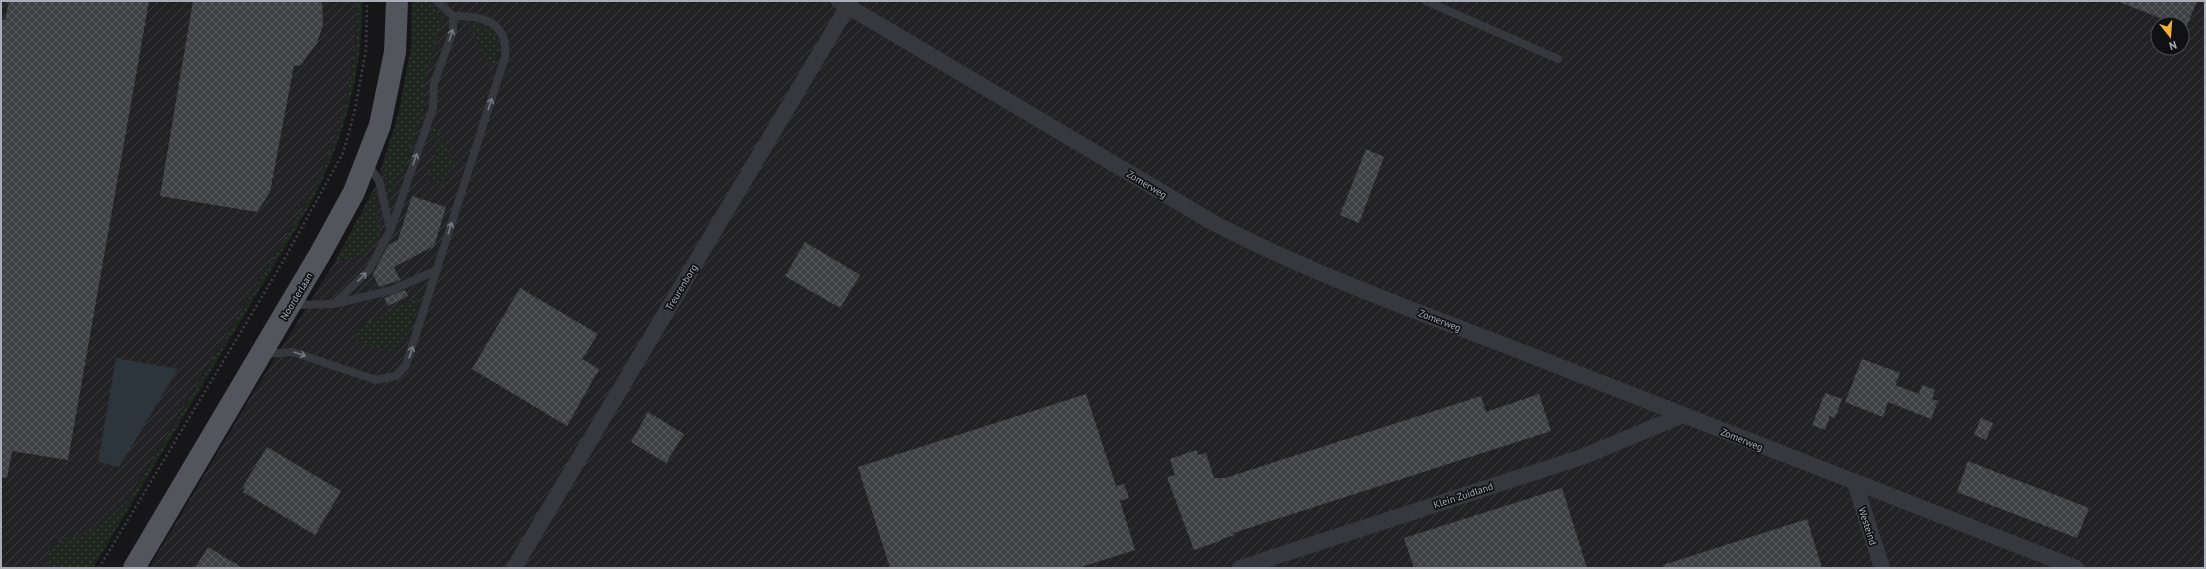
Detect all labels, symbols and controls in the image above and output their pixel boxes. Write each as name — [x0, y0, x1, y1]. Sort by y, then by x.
north arrow — [2150, 16, 2190, 56]
one-way arrow — [448, 29, 455, 42]
text: N — [2167, 38, 2178, 53]
one-way arrow — [487, 98, 494, 111]
one-way arrow — [411, 154, 419, 166]
street label: Zomerweg — [1124, 167, 1169, 201]
one-way arrow — [447, 222, 454, 235]
street label: Treurenborg — [663, 262, 700, 313]
street label: Noorderlaan — [277, 270, 316, 322]
one-way arrow — [357, 272, 367, 282]
street label: Zomerweg — [1417, 306, 1463, 335]
one-way arrow — [407, 346, 415, 358]
one-way arrow — [293, 351, 305, 359]
street label: Zomerweg — [1719, 425, 1765, 454]
street label: Klein Zuidland — [1432, 480, 1495, 511]
street label: Westeind — [1855, 506, 1880, 547]

